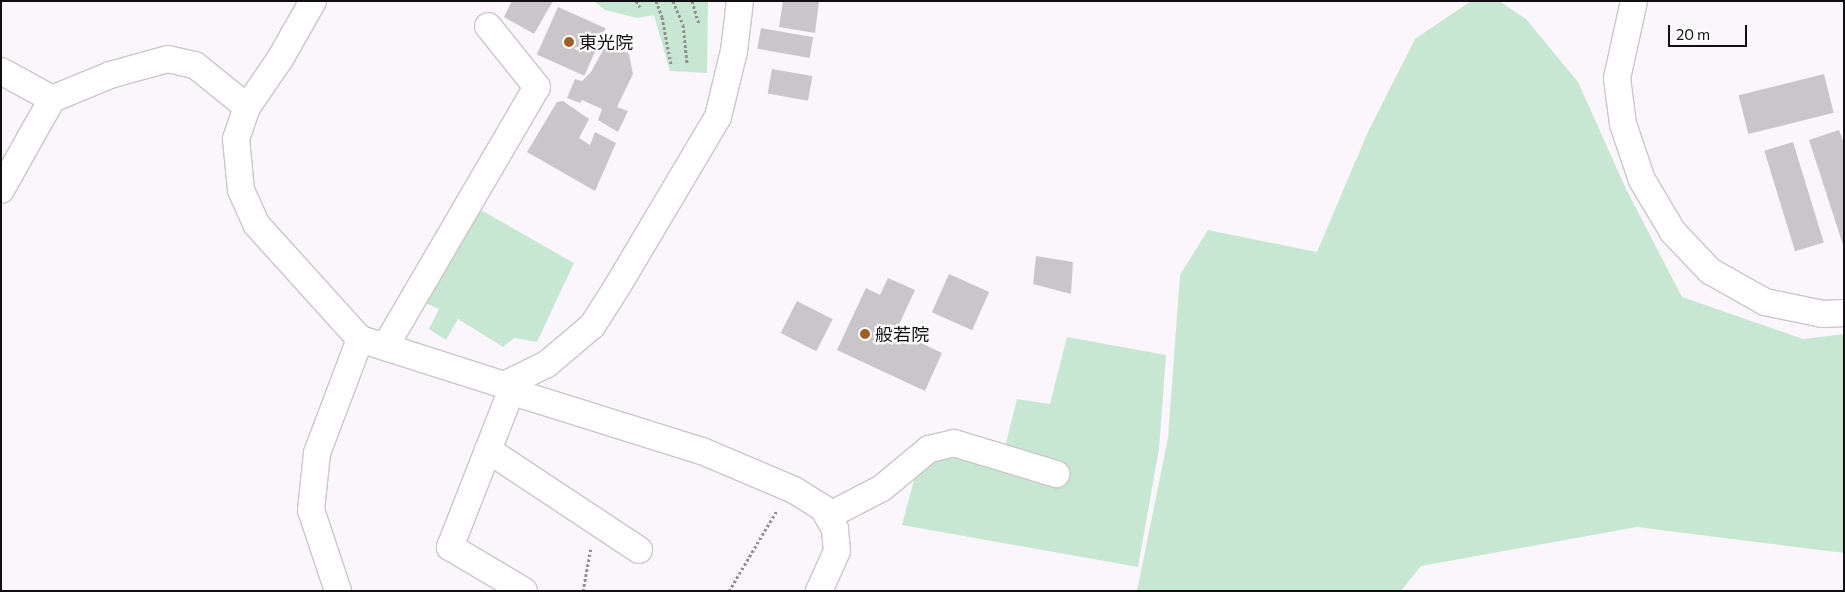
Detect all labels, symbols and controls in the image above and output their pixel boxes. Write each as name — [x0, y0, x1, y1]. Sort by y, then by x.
scale bar — [1670, 15, 1749, 47]
text: 20 m — [1676, 25, 1710, 43]
place label: 東光院 — [579, 31, 633, 53]
marker: 東光院 — [563, 36, 575, 48]
place label: 般若院 — [875, 323, 929, 345]
marker: 般若院 — [859, 328, 871, 340]

